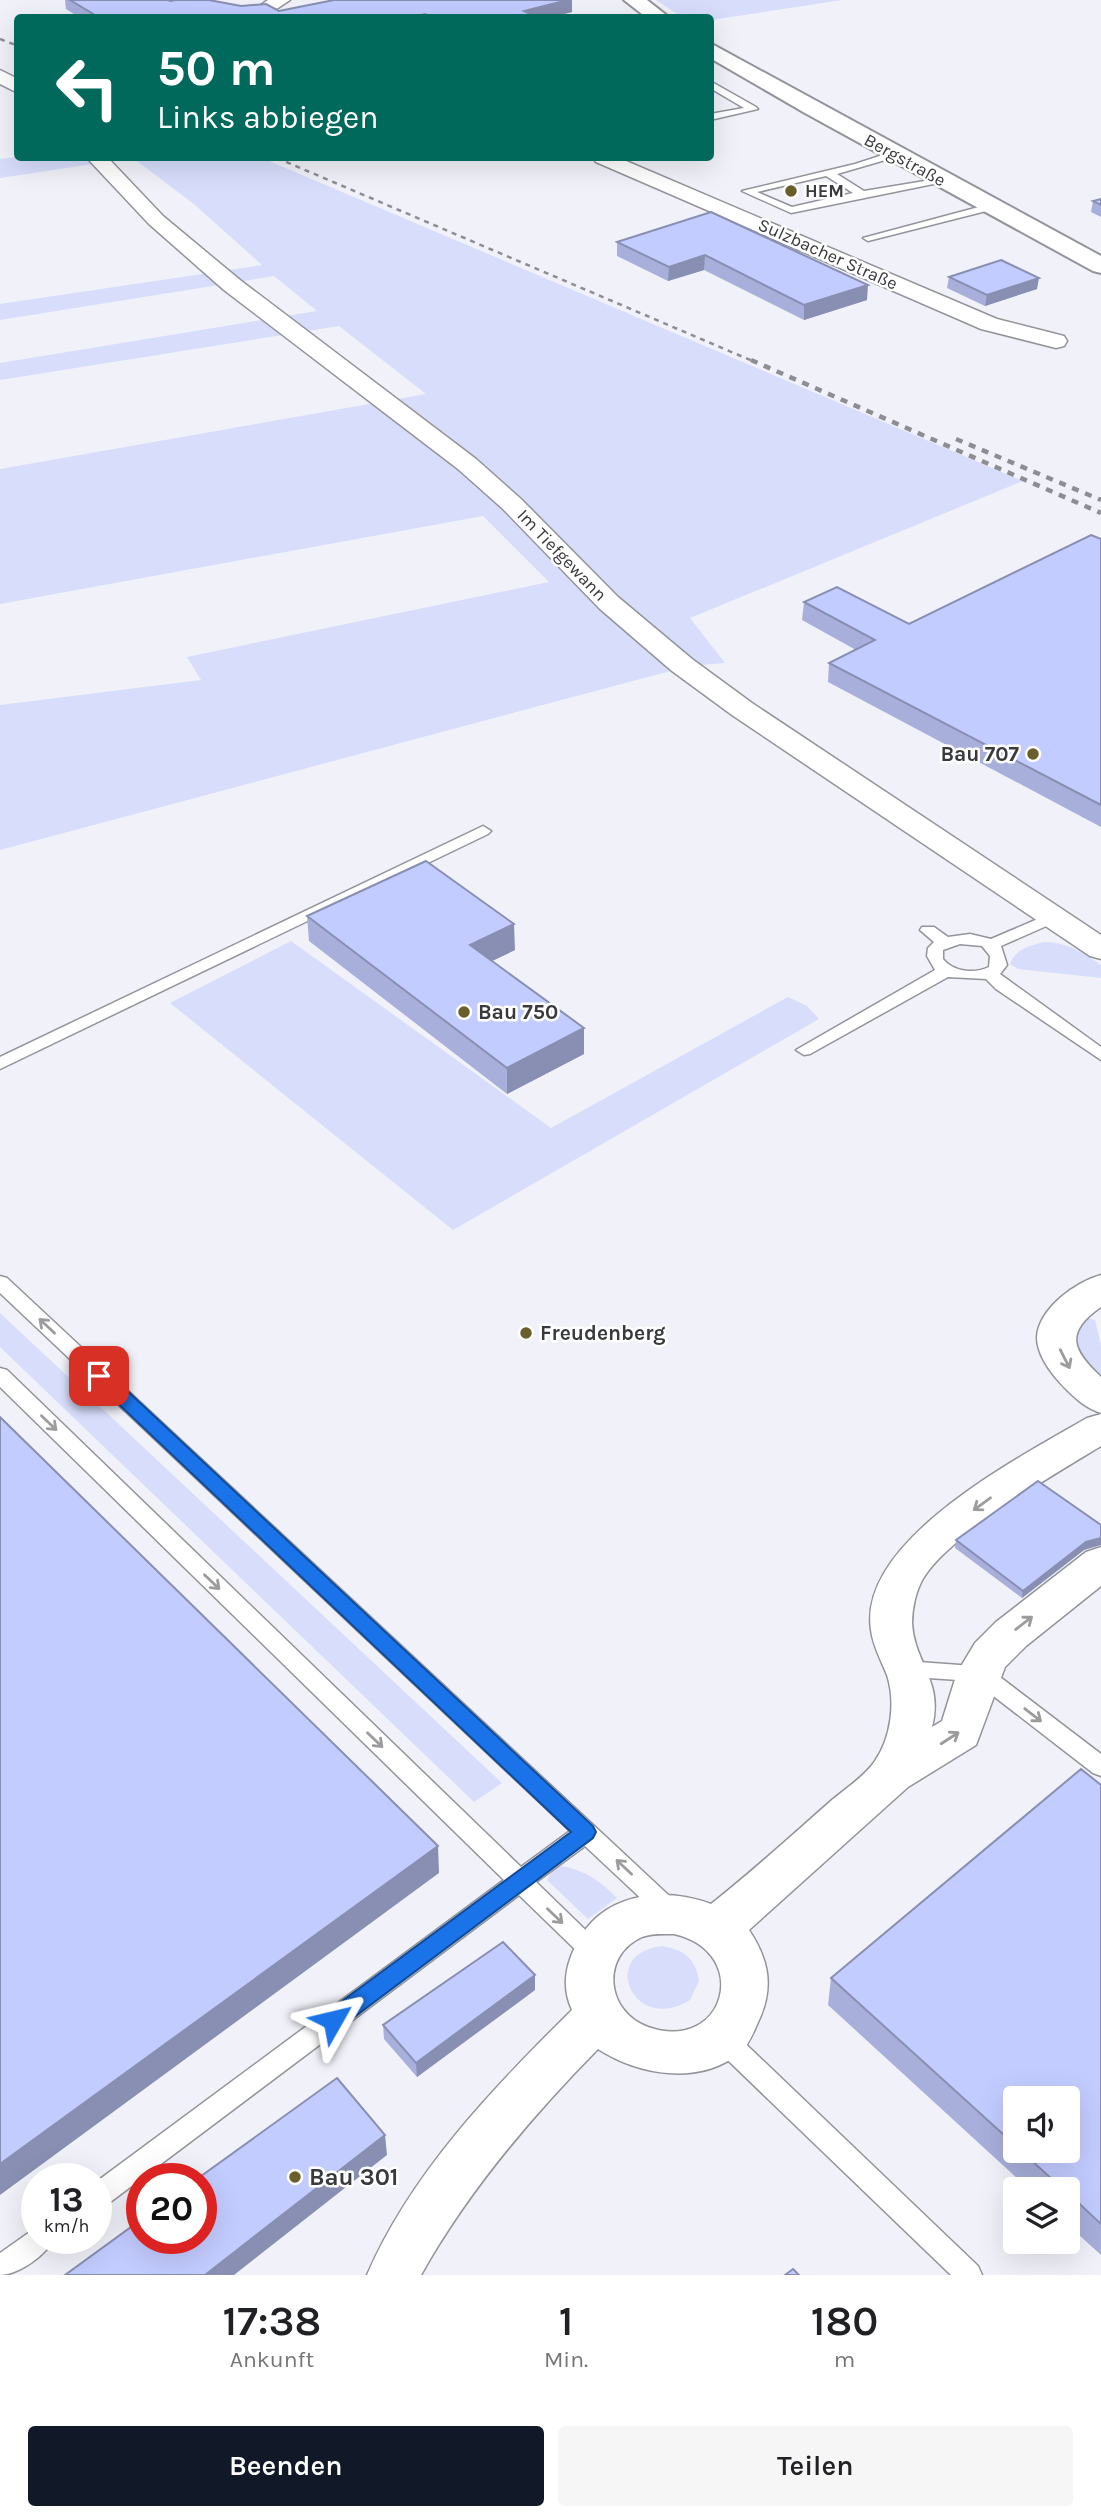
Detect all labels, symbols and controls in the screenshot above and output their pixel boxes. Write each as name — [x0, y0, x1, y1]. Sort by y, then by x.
text: 50 m — [157, 40, 275, 97]
icon: left — [42, 42, 133, 133]
text: Links abbiegen — [157, 99, 379, 136]
street label: Bergstraße — [860, 129, 950, 191]
place label: HEM — [805, 180, 844, 202]
marker: HEM — [783, 183, 799, 199]
street label: Sulzbacher Straße — [755, 213, 901, 295]
street label: Im Tiefgewann — [513, 504, 611, 606]
place label: Bau 707 — [940, 742, 1020, 766]
marker: Bau 707 — [1025, 746, 1041, 762]
place label: Bau 750 — [478, 1000, 558, 1024]
marker: Bau 750 — [456, 1004, 472, 1020]
one-way arrow — [39, 1318, 56, 1335]
place label: Freudenberg — [540, 1321, 665, 1345]
marker: Freudenberg — [518, 1325, 534, 1341]
pin — [69, 1346, 129, 1406]
one-way arrow — [1058, 1348, 1072, 1368]
icon: arrive — [80, 1357, 118, 1395]
one-way arrow — [40, 1414, 57, 1431]
one-way arrow — [973, 1496, 992, 1511]
one-way arrow — [203, 1573, 220, 1590]
one-way arrow — [1015, 1616, 1033, 1631]
one-way arrow — [1024, 1707, 1043, 1722]
one-way arrow — [940, 1731, 959, 1745]
one-way arrow — [366, 1732, 383, 1749]
one-way arrow — [616, 1859, 633, 1876]
one-way arrow — [547, 1908, 564, 1925]
position arrow — [296, 1983, 370, 2057]
map controls — [1003, 2086, 1080, 2254]
button: sound — [1003, 2086, 1080, 2163]
speed limit sign: 20 — [126, 2163, 217, 2254]
place label: Bau 301 — [309, 2163, 398, 2191]
marker: Bau 301 — [287, 2169, 303, 2185]
button: layers — [1003, 2177, 1080, 2254]
text: 13 — [49, 2179, 84, 2220]
text: km/h — [44, 2215, 89, 2237]
text: 17:38 — [223, 2296, 321, 2346]
text: 1 — [559, 2296, 573, 2346]
text: 180 — [811, 2296, 878, 2346]
text: Ankunft — [230, 2346, 314, 2373]
text: Min. — [544, 2346, 588, 2373]
text: m — [834, 2346, 855, 2373]
button: Beenden — [28, 2426, 544, 2506]
button: Teilen — [558, 2426, 1073, 2506]

